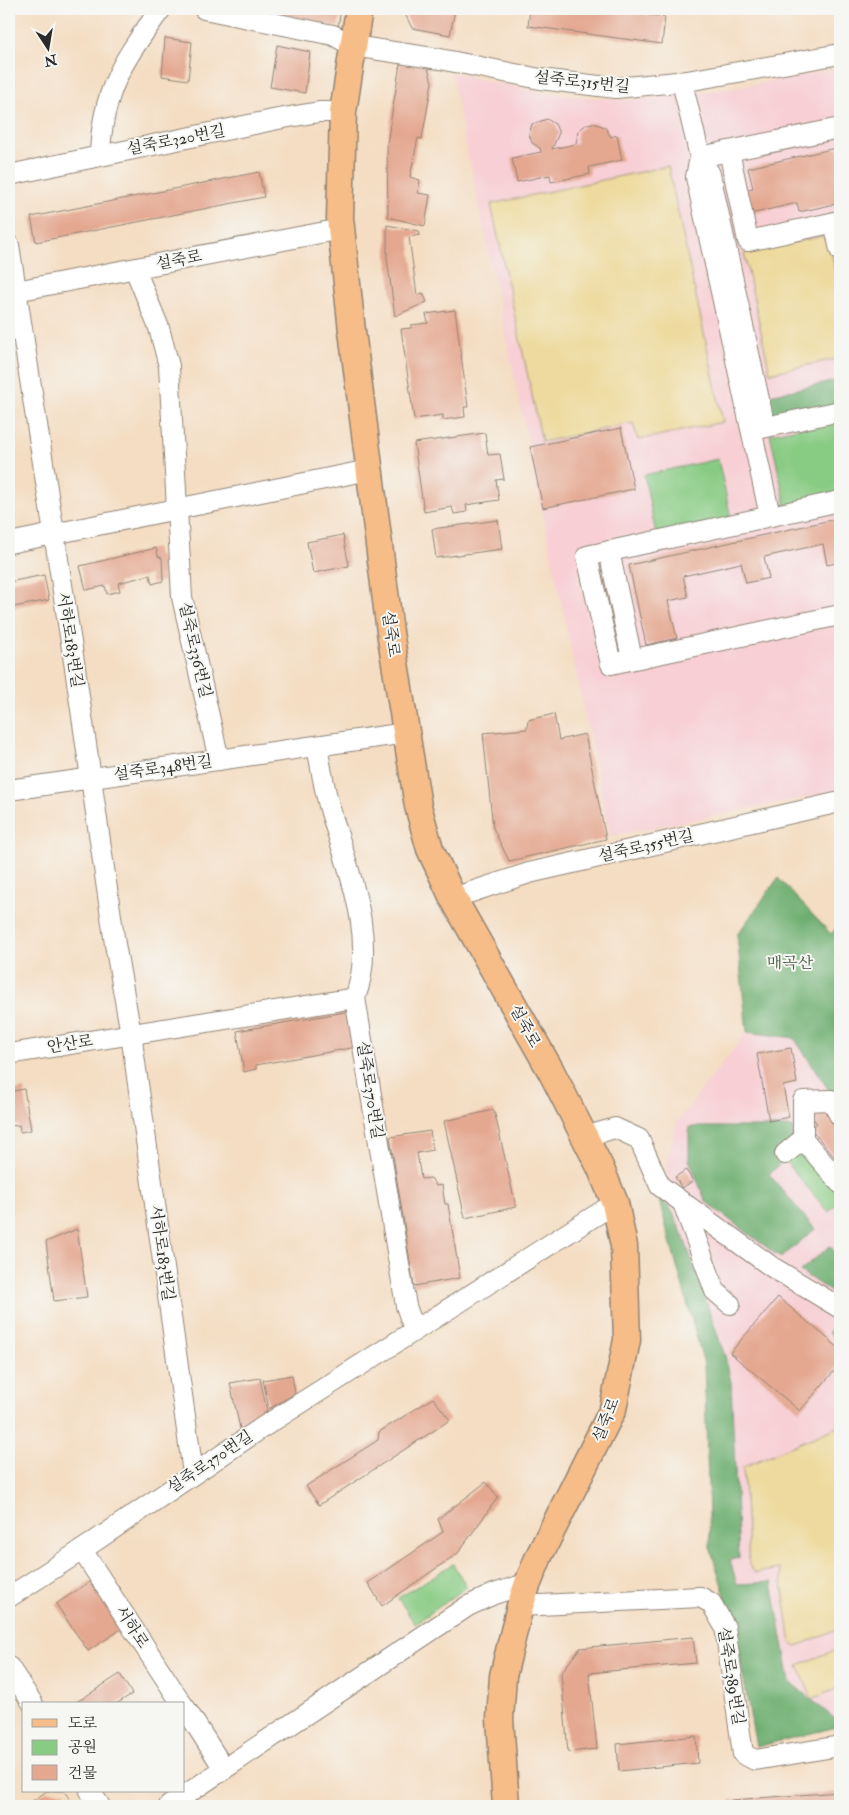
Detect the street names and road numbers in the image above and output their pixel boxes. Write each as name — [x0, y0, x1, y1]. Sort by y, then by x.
street label: 설죽로315번길 — [533, 67, 631, 97]
street label: 설죽로320번길 — [125, 121, 227, 159]
street label: 설죽로 — [154, 246, 204, 274]
street label: 서하로183번길 — [53, 591, 87, 689]
street label: 설죽로336번길 — [174, 600, 216, 700]
street label: 설죽로 — [378, 610, 404, 659]
street label: 설죽로348번길 — [112, 751, 214, 785]
street label: 설죽로355번길 — [596, 825, 696, 867]
street label: 설죽로 — [505, 1001, 545, 1052]
street label: 안산로 — [46, 1030, 95, 1058]
street label: 설죽로370번길 — [352, 1040, 388, 1140]
street label: 서하로183번길 — [145, 1204, 179, 1302]
street label: 설죽로 — [588, 1394, 624, 1445]
street label: 설죽로370번길 — [163, 1426, 257, 1498]
street label: 서하로 — [111, 1602, 153, 1652]
street label: 설죽로389번길 — [713, 1625, 749, 1727]

